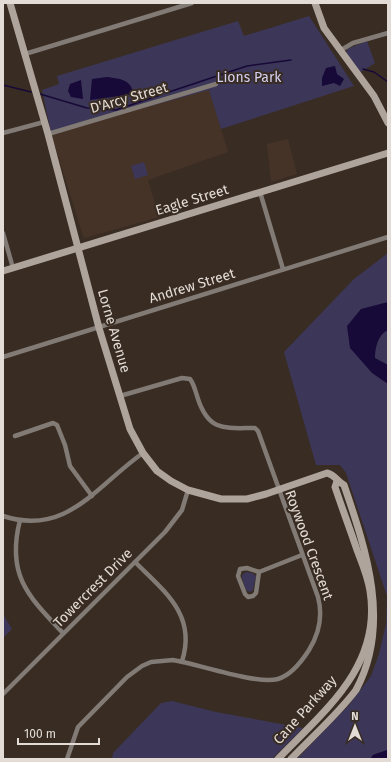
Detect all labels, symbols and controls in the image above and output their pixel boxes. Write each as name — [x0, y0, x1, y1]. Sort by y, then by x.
park label: Lions Park — [216, 69, 282, 86]
street label: D'Arcy Street — [88, 79, 171, 117]
street label: Eagle Street — [153, 181, 231, 219]
street label: Andrew Street — [147, 265, 238, 307]
street label: Lorne Avenue — [94, 287, 134, 375]
street label: Roywood Crescent — [281, 488, 337, 603]
street label: Towercrest Drive — [50, 545, 136, 631]
street label: Cane Parkway — [270, 672, 340, 748]
north arrow — [335, 706, 375, 746]
text: N — [351, 710, 359, 723]
scale bar — [18, 720, 99, 746]
text: 100 m — [24, 727, 56, 741]

